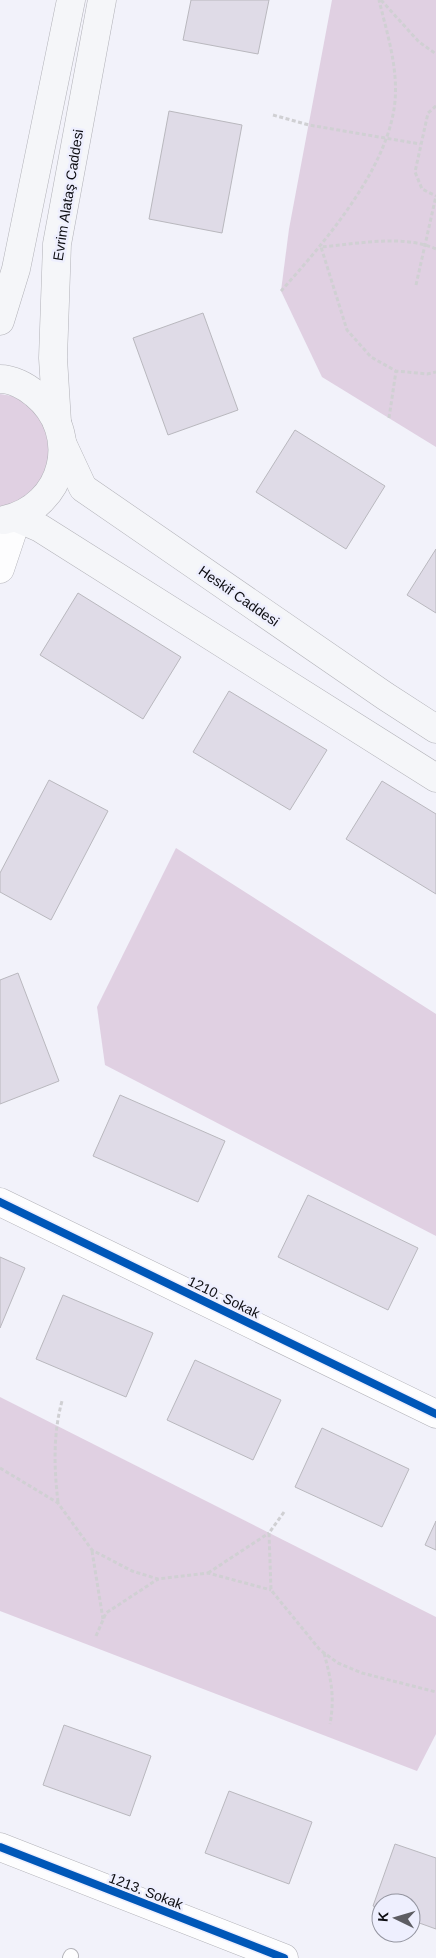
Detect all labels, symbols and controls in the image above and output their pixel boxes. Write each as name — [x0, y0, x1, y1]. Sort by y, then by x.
street label: Evrim Alataş Caddesi — [50, 128, 86, 262]
street label: Heskif Caddesi — [196, 562, 282, 630]
street label: 1210. Sokak — [186, 1273, 263, 1322]
street label: 1213. Sokak — [107, 1870, 186, 1913]
north arrow — [371, 1893, 421, 1943]
text: K — [375, 1911, 391, 1923]

